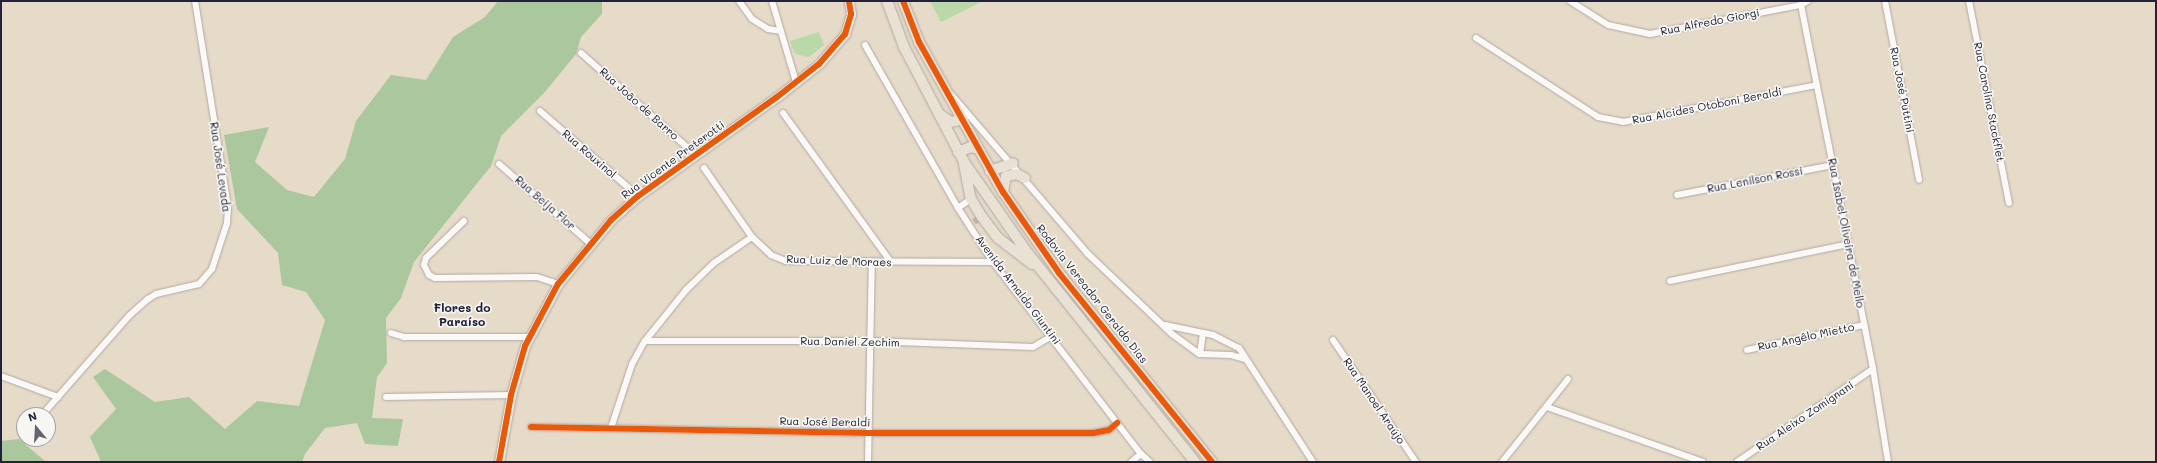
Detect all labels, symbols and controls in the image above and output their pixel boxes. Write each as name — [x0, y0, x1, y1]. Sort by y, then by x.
street label: Rua Alfredo Giorgi — [1659, 6, 1761, 38]
street label: Rua Carolina Stackflet — [1971, 41, 2007, 163]
street label: Rua José Puttini — [1887, 46, 1917, 134]
street label: Rua João de Barro — [597, 65, 681, 143]
street label: Rua Alcides Otoboni Beraldi — [1631, 85, 1783, 127]
street label: Rua Vicente Preterotti — [619, 118, 727, 202]
street label: Rua José Levada — [207, 121, 233, 213]
street label: Rua Rouxinol — [559, 127, 619, 181]
street label: Rua Isabel Oliveira de Mello — [1825, 157, 1867, 309]
street label: Rua Lenilson Rossi — [1706, 164, 1804, 196]
street label: Rua Beija Flor — [512, 173, 578, 233]
street label: Rodovia Vereador Geraldo Dias — [1034, 222, 1150, 366]
street label: Avenida Arnaldo Giuntini — [973, 233, 1063, 347]
street label: Rua Luiz de Moraes — [786, 253, 892, 269]
district label: Flores do Paraíso — [434, 301, 490, 329]
street label: Rua Angêlo Mietto — [1757, 320, 1855, 354]
street label: Rua Daniel Zechim — [800, 335, 900, 349]
street label: Rua Manoel Araújo — [1340, 355, 1408, 447]
street label: Rua Aleixo Zomignani — [1754, 379, 1856, 453]
north arrow — [16, 407, 56, 447]
text: N — [26, 408, 39, 424]
street label: Rua José Beraldi — [779, 415, 871, 429]

